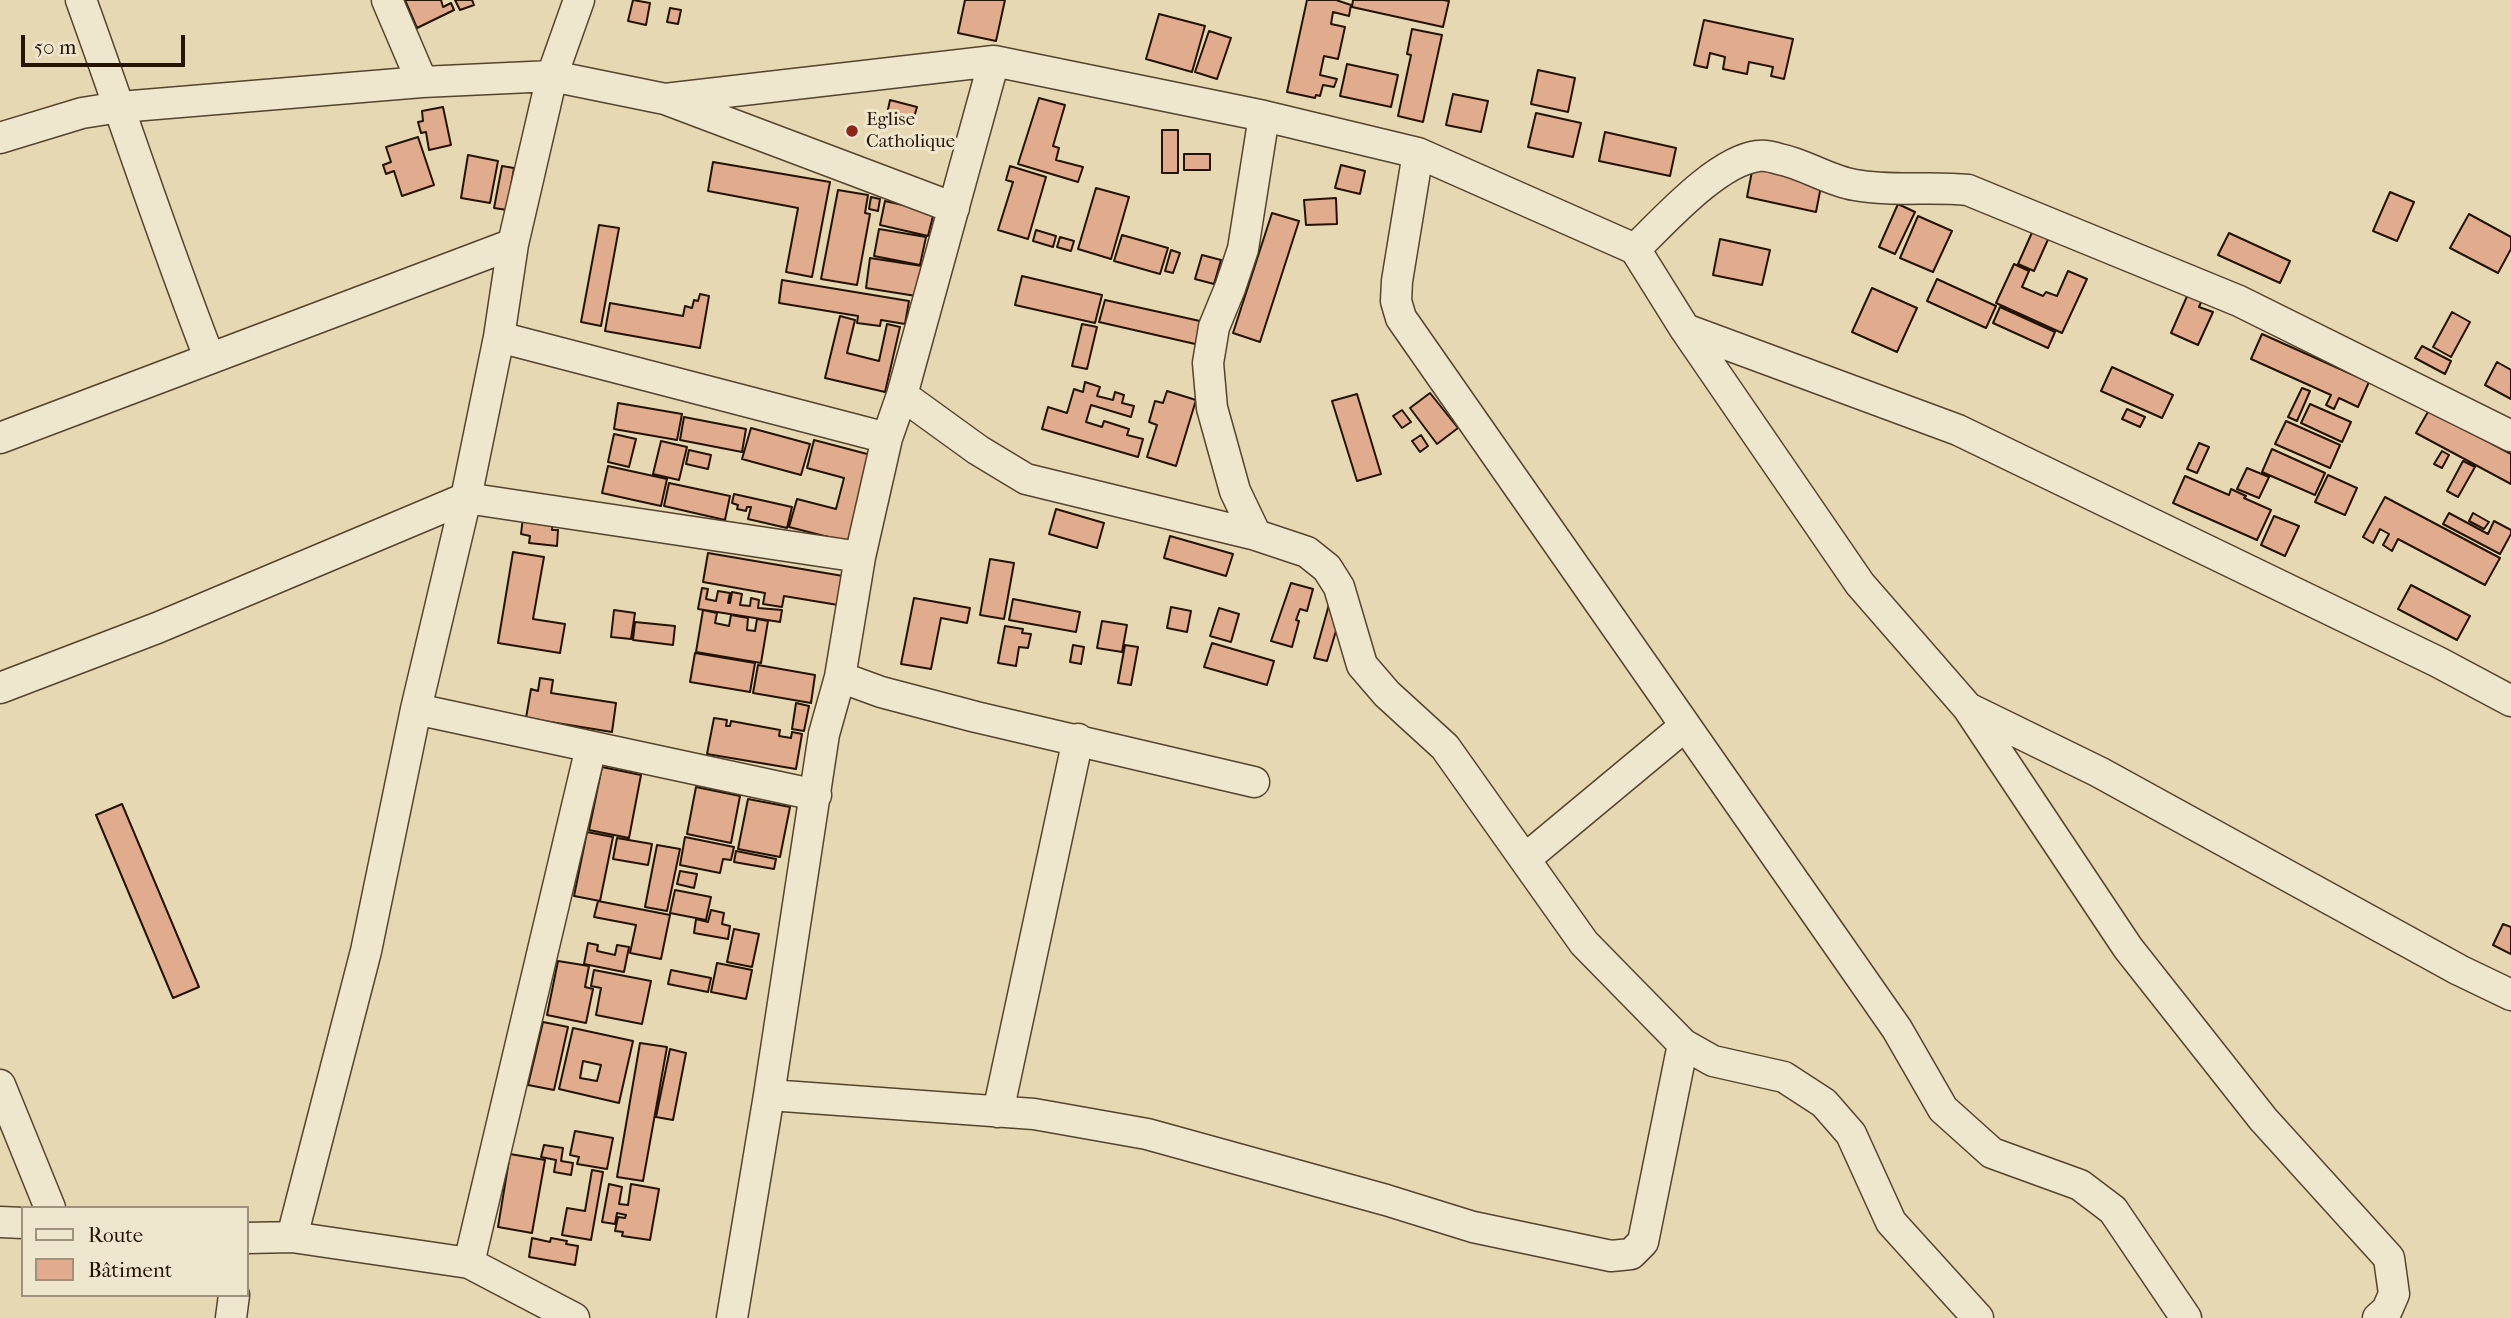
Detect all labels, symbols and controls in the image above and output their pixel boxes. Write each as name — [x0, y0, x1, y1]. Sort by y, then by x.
scale bar — [24, 21, 189, 65]
text: 50 m — [34, 35, 77, 59]
place label: Eglise Catholique — [866, 109, 955, 153]
marker: Eglise Catholique — [844, 123, 860, 139]
legend — [21, 1206, 248, 1297]
text: Route — [88, 1223, 143, 1247]
text: Bâtiment — [88, 1258, 172, 1282]

